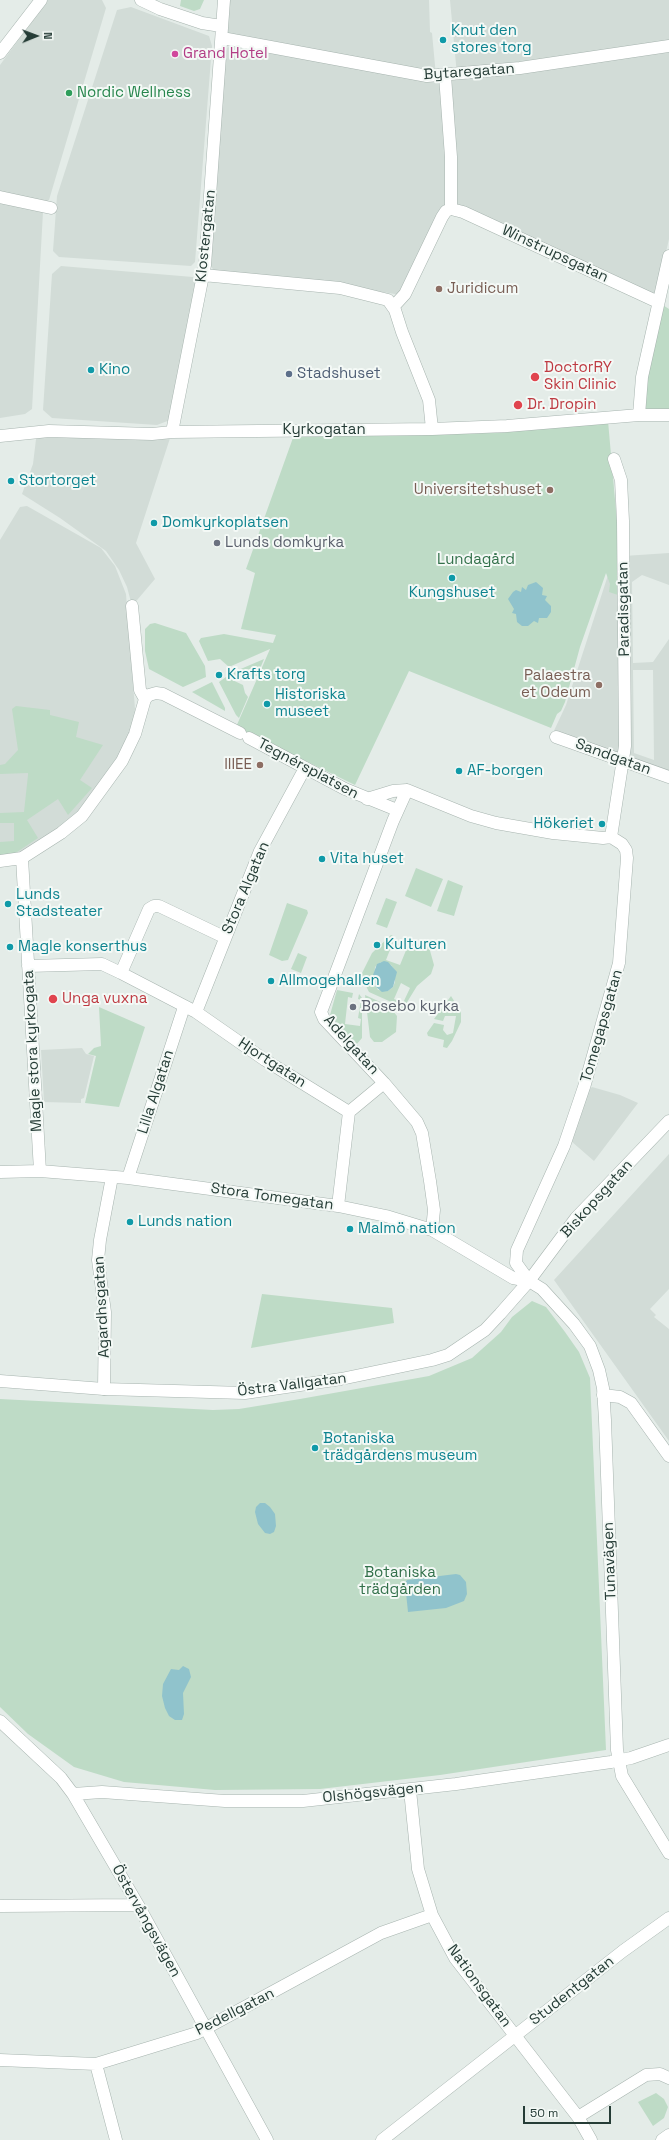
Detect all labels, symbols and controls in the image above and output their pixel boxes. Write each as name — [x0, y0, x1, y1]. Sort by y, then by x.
north arrow — [16, 16, 56, 56]
place label: Knut den stores torg — [451, 22, 532, 57]
text: N — [41, 32, 55, 40]
marker: Knut den stores torg — [438, 35, 448, 45]
place label: Grand Hotel — [183, 45, 268, 63]
marker: Grand Hotel — [170, 49, 180, 59]
street label: Bytaregatan — [423, 60, 515, 84]
place label: Nordic Wellness — [77, 84, 191, 102]
marker: Nordic Wellness — [64, 88, 74, 98]
street label: Klostergatan — [192, 189, 220, 283]
street label: Winstrupsgatan — [499, 221, 611, 287]
place label: Juridicum — [447, 280, 518, 298]
marker: Juridicum — [434, 284, 444, 294]
place label: DoctorRY Skin Clinic — [544, 359, 617, 394]
place label: Kino — [99, 361, 130, 379]
marker: Kino — [86, 365, 96, 375]
place label: Stadshuset — [297, 365, 381, 383]
marker: Stadshuset — [284, 369, 294, 379]
marker: DoctorRY Skin Clinic — [529, 371, 541, 383]
place label: Dr. Dropin — [527, 396, 596, 414]
marker: Dr. Dropin — [512, 399, 524, 411]
street label: Kyrkogatan — [282, 421, 366, 439]
place label: Stortorget — [19, 472, 96, 490]
marker: Stortorget — [6, 476, 16, 486]
place label: Universitetshuset — [414, 481, 542, 499]
marker: Universitetshuset — [545, 485, 555, 495]
place label: Domkyrkoplatsen — [162, 514, 288, 532]
marker: Domkyrkoplatsen — [149, 518, 159, 528]
place label: Lunds domkyrka — [225, 534, 344, 552]
marker: Lunds domkyrka — [212, 538, 222, 548]
park label: Lundagård — [437, 551, 515, 569]
street label: Paradisgatan — [614, 561, 634, 657]
marker: Kungshuset — [447, 573, 457, 583]
place label: Kungshuset — [409, 584, 495, 602]
place label: Krafts torg — [227, 666, 306, 684]
place label: Palaestra et Odeum — [521, 667, 591, 702]
marker: Krafts torg — [214, 670, 224, 680]
marker: Palaestra et Odeum — [594, 680, 604, 690]
place label: Historiska museet — [275, 686, 346, 721]
marker: Historiska museet — [262, 699, 272, 709]
street label: Tegnérsplatsen — [254, 735, 362, 803]
street label: Sandgatan — [573, 735, 653, 779]
place label: IIIEE — [224, 756, 252, 774]
marker: IIIEE — [255, 760, 265, 770]
place label: AF-borgen — [467, 762, 543, 780]
marker: AF-borgen — [454, 766, 464, 776]
place label: Hökeriet — [534, 815, 594, 833]
marker: Hökeriet — [597, 819, 607, 829]
street label: Stora Algatan — [218, 839, 274, 937]
place label: Vita huset — [330, 850, 404, 868]
marker: Vita huset — [317, 854, 327, 864]
place label: Lunds Stadsteater — [16, 886, 103, 921]
marker: Lunds Stadsteater — [3, 899, 13, 909]
place label: Kulturen — [385, 936, 446, 954]
place label: Magle konserthus — [18, 938, 147, 956]
marker: Kulturen — [372, 940, 382, 950]
marker: Magle konserthus — [5, 942, 15, 952]
street label: Tomegapsgatan — [577, 967, 627, 1085]
street label: Magle stora kyrkogata — [20, 970, 46, 1132]
place label: Allmogehallen — [279, 972, 380, 990]
marker: Allmogehallen — [266, 976, 276, 986]
place label: Unga vuxna — [62, 990, 147, 1008]
marker: Unga vuxna — [47, 993, 59, 1005]
place label: Bosebo kyrka — [361, 998, 459, 1016]
marker: Bosebo kyrka — [348, 1002, 358, 1012]
street label: Adelgatan — [320, 1011, 382, 1079]
street label: Hjortgatan — [235, 1034, 309, 1092]
street label: Lilla Algatan — [134, 1048, 178, 1136]
street label: Biskopsgatan — [557, 1156, 637, 1242]
street label: Stora Tomegatan — [209, 1179, 335, 1215]
place label: Lunds nation — [138, 1213, 232, 1231]
marker: Lunds nation — [125, 1217, 135, 1227]
place label: Malmö nation — [358, 1220, 456, 1238]
marker: Malmö nation — [345, 1224, 355, 1234]
street label: Agardhsgatan — [90, 1255, 114, 1359]
street label: Östra Vallgatan — [236, 1369, 348, 1401]
place label: Botaniska trädgårdens museum — [323, 1430, 477, 1465]
marker: Botaniska trädgårdens museum — [310, 1443, 320, 1453]
street label: Tunavägen — [600, 1522, 620, 1600]
park label: Botaniska trädgården — [359, 1564, 441, 1599]
street label: Olshögsvägen — [322, 1779, 424, 1807]
street label: Östervångsvägen — [108, 1862, 184, 1980]
street label: Nationsgatan — [443, 1941, 515, 2031]
street label: Studentgatan — [526, 1953, 618, 2029]
street label: Pedellgatan — [193, 1984, 277, 2040]
scale bar — [525, 2098, 613, 2124]
text: 50 m — [530, 2105, 558, 2121]

